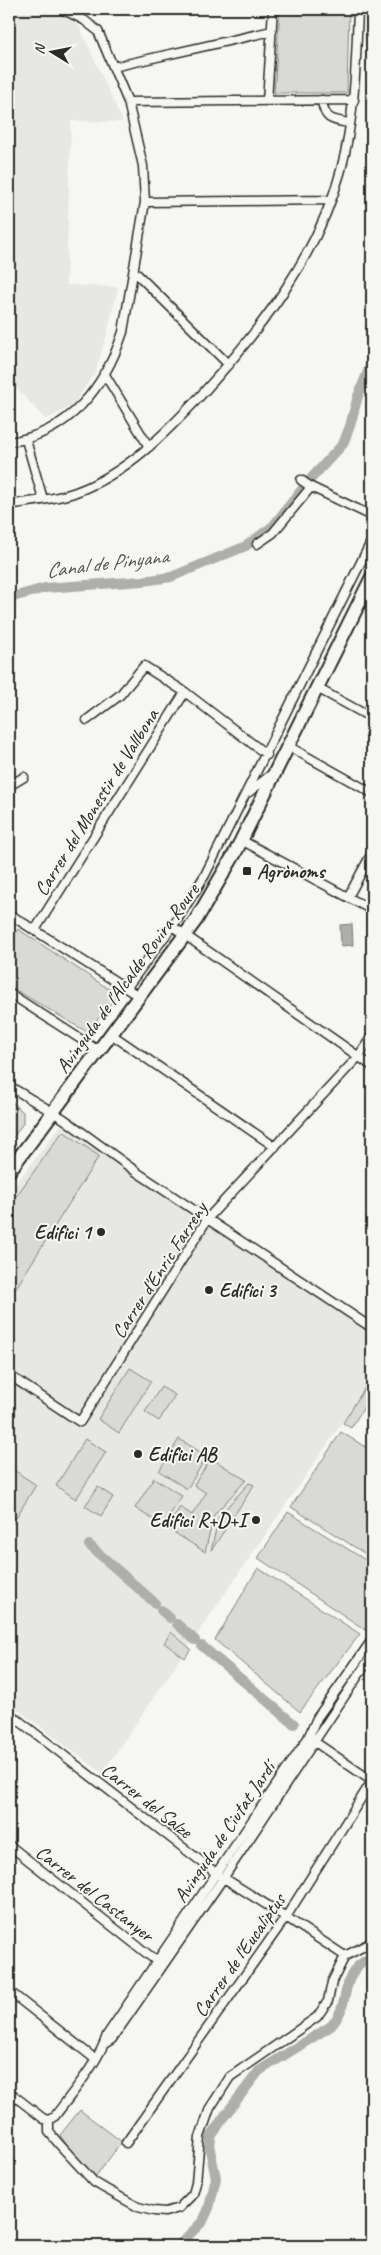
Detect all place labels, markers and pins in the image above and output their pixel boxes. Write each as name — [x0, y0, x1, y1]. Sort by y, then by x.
place label: Agrònoms — [257, 859, 326, 884]
marker: Agrònoms — [241, 865, 253, 877]
place label: Edifici 1 — [34, 1220, 93, 1245]
marker: Edifici 1 — [95, 1226, 107, 1238]
place label: Edifici 3 — [219, 1278, 278, 1303]
marker: Edifici 3 — [203, 1284, 215, 1296]
place label: Edifici AB — [148, 1442, 218, 1467]
marker: Edifici AB — [132, 1448, 144, 1460]
place label: Edifici R+D+I — [150, 1508, 251, 1533]
marker: Edifici R+D+I — [250, 1514, 262, 1526]

